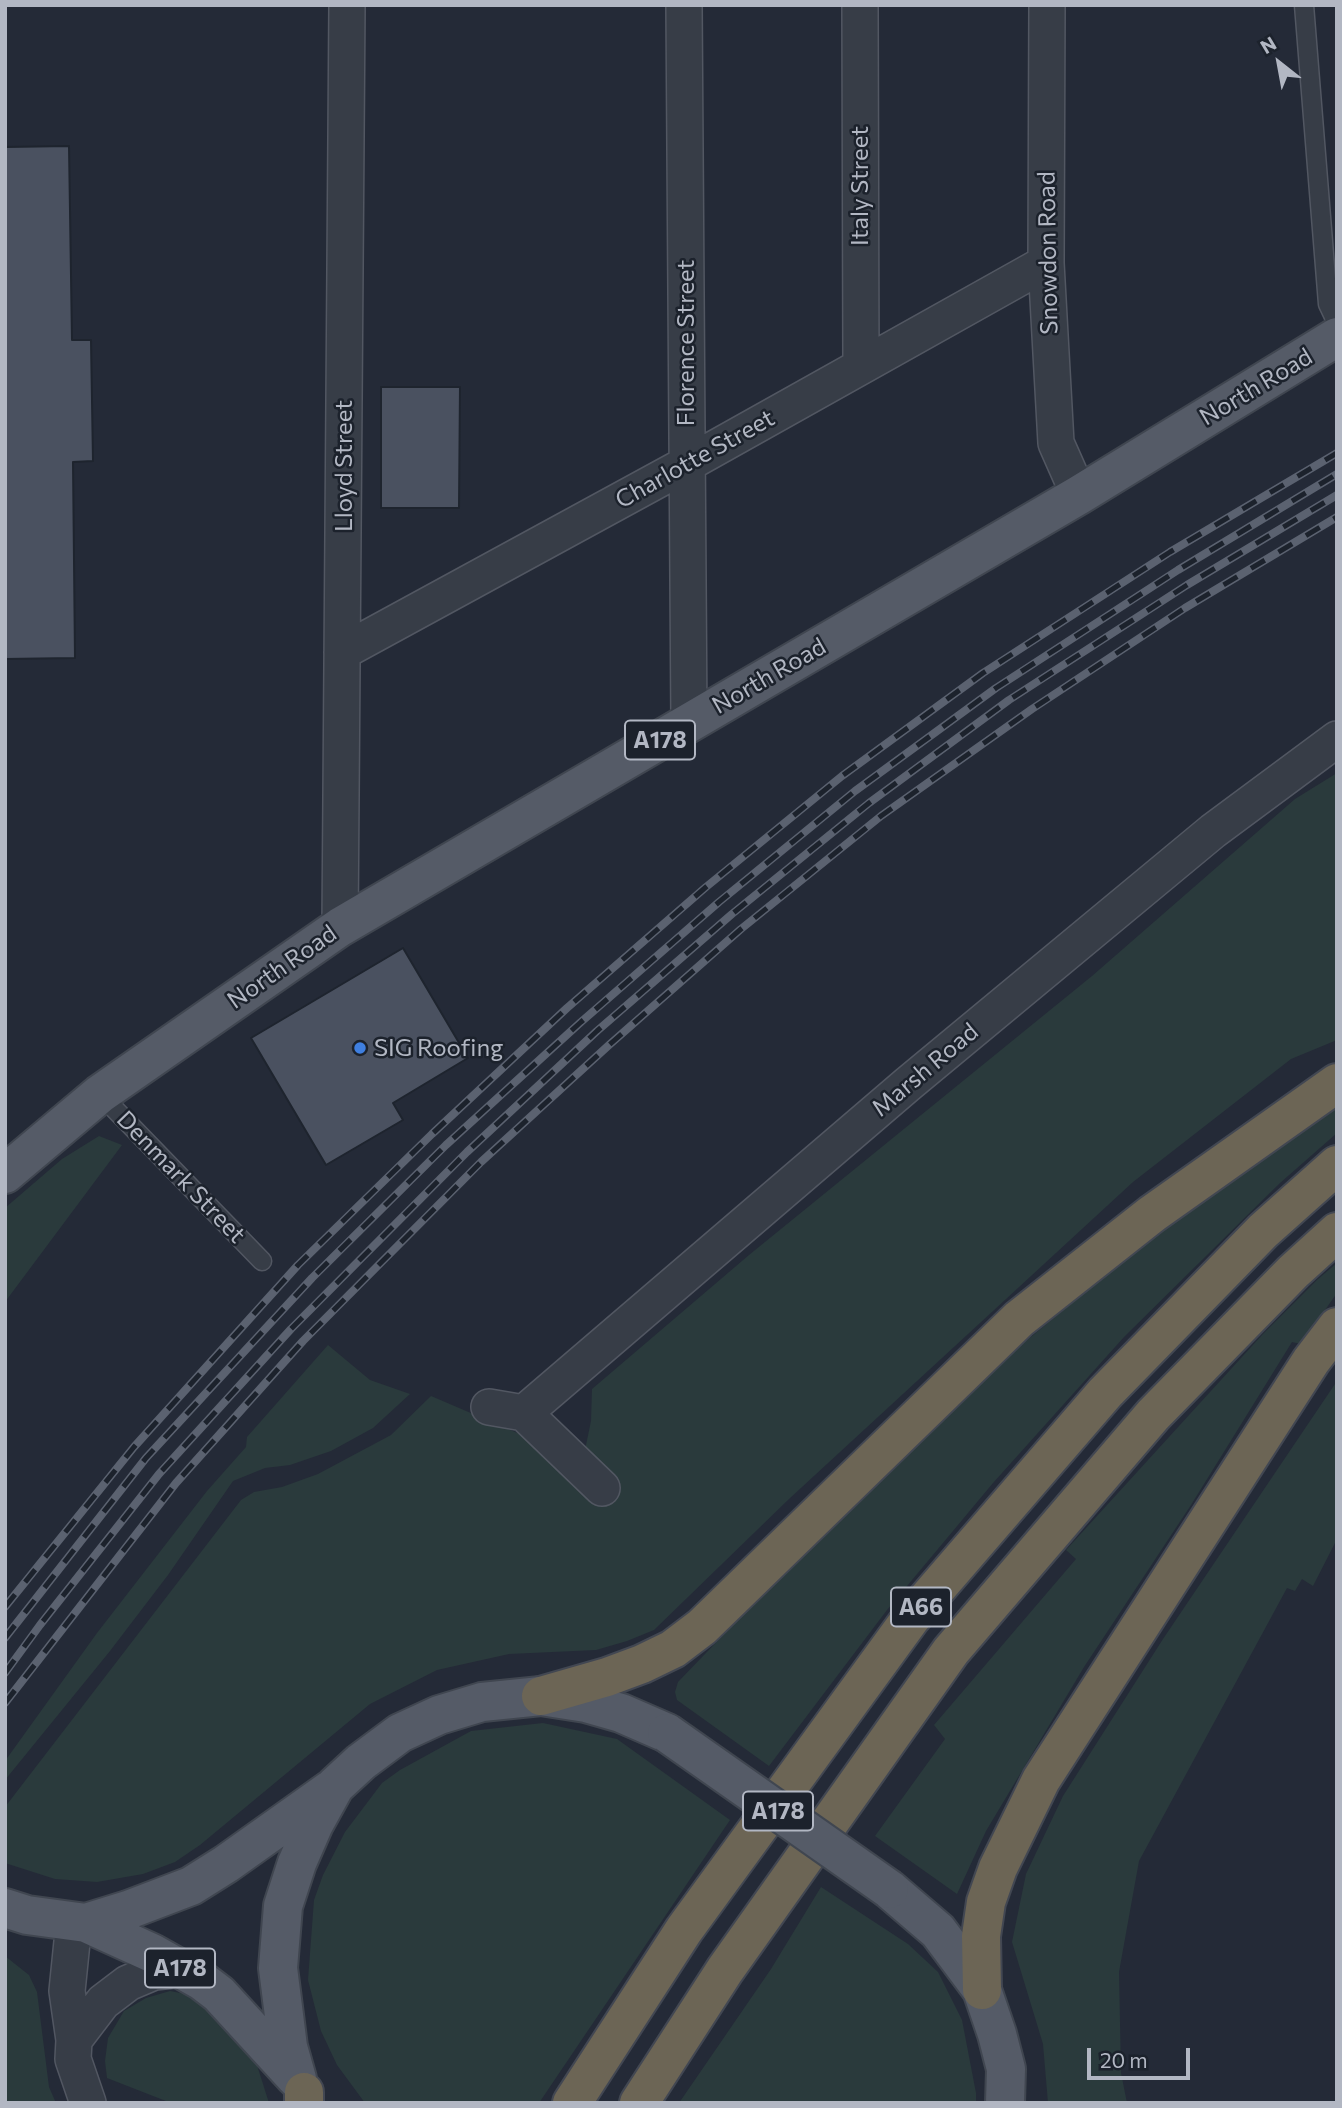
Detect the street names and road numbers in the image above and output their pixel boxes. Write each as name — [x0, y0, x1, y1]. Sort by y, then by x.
street label: Italy Street — [846, 126, 874, 246]
street label: Snowdon Road — [1032, 171, 1064, 335]
street label: Florence Street — [672, 260, 700, 426]
street label: North Road — [1194, 342, 1318, 432]
street label: Lloyd Street — [330, 400, 358, 532]
street label: Charlotte Street — [611, 403, 779, 515]
street label: North Road — [707, 632, 831, 720]
road number: A178 — [625, 720, 695, 760]
street label: North Road — [222, 919, 342, 1015]
street label: Marsh Road — [866, 1017, 984, 1123]
street label: Denmark Street — [111, 1105, 251, 1249]
road number: A66 — [891, 1588, 951, 1626]
road number: A178 — [743, 1792, 813, 1830]
road number: A178 — [145, 1949, 215, 1988]

